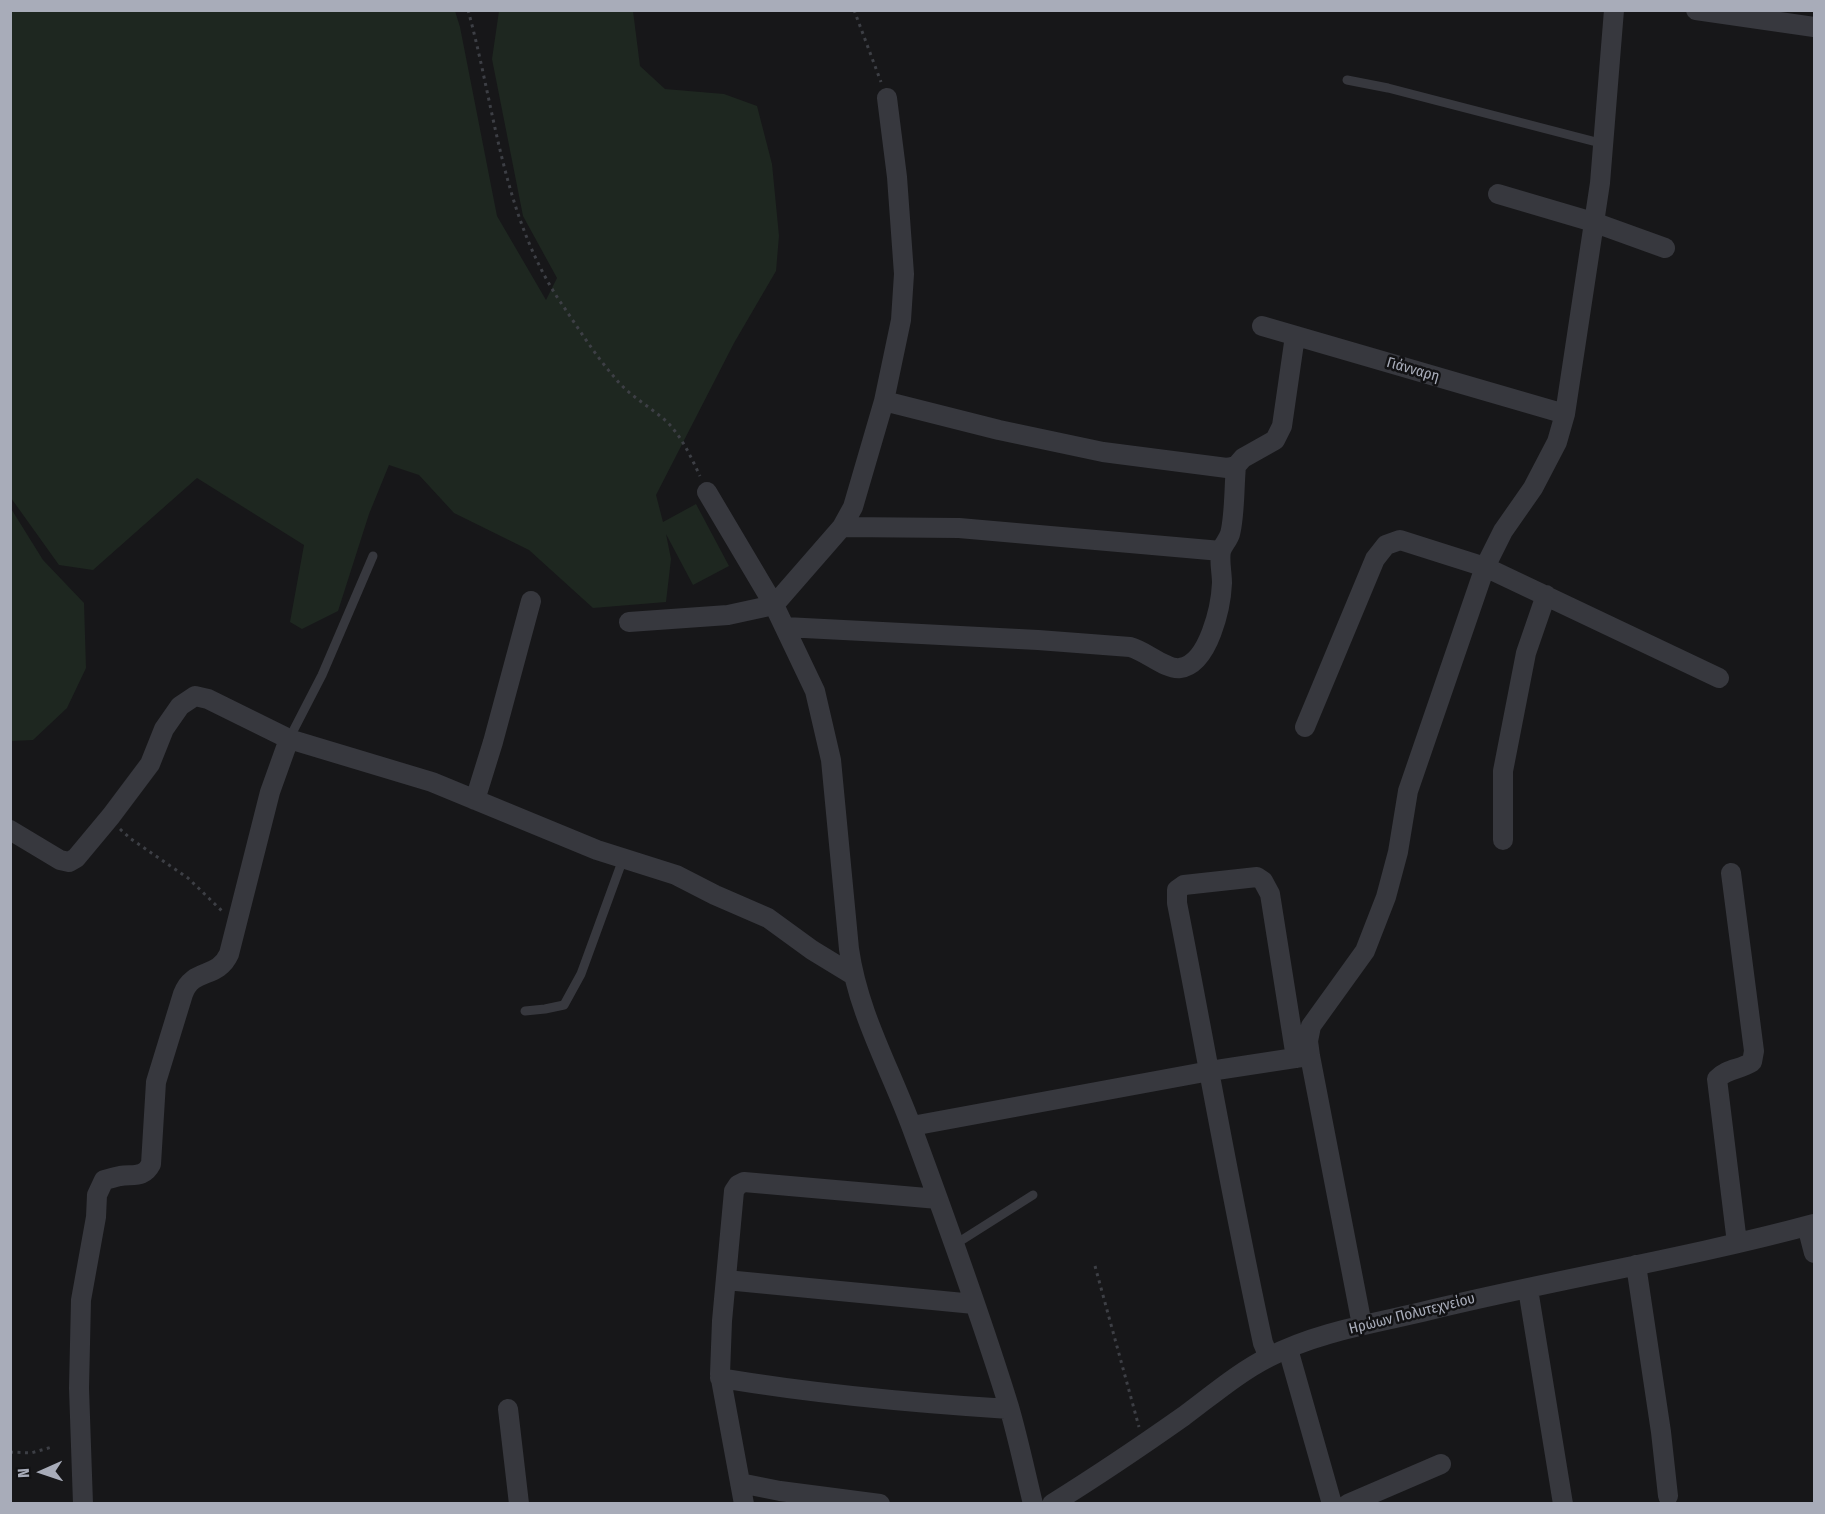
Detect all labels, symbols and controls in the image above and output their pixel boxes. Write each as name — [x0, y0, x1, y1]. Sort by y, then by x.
street label: Γιάνναρη — [1384, 354, 1442, 386]
street label: Ηρώων Πολυτεχνείου — [1347, 1290, 1477, 1338]
north arrow — [12, 1442, 72, 1502]
text: N — [14, 1468, 33, 1478]

